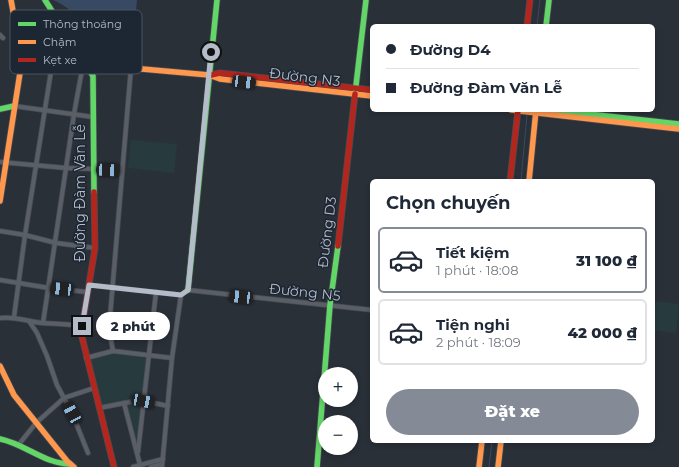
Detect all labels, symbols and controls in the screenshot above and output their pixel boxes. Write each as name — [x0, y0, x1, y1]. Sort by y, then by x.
legend — [10, 10, 142, 74]
text: Thông thoáng — [43, 17, 122, 31]
text: Chậm — [43, 35, 76, 49]
text: Đường D4 — [410, 40, 491, 59]
route start — [202, 43, 220, 61]
text: Kẹt xe — [43, 53, 77, 67]
street label: Đường N3 — [268, 64, 342, 90]
car — [231, 75, 257, 89]
text: Đường Đàm Văn Lễ — [410, 78, 562, 97]
street label: Đường Đàm Văn Lễ — [71, 124, 89, 262]
car — [96, 164, 120, 176]
text: Chọn chuyến — [386, 192, 511, 214]
street label: Đường D3 — [314, 195, 340, 269]
icon: car — [388, 242, 424, 278]
text: Tiết kiệm — [436, 243, 510, 262]
text: 31 100 ₫ — [576, 251, 637, 270]
text: 1 phút · 18:08 — [436, 262, 518, 278]
street label: Đường N5 — [268, 279, 342, 305]
car — [49, 282, 75, 296]
car — [228, 290, 254, 304]
callout: 2 phút — [96, 312, 170, 340]
icon: car — [388, 314, 424, 350]
text: Tiện nghi — [436, 315, 510, 334]
route end — [73, 317, 91, 335]
text: 2 phút — [111, 318, 155, 334]
text: 42 000 ₫ — [567, 323, 637, 342]
text: 2 phút · 18:09 — [436, 334, 521, 350]
map controls — [318, 367, 358, 455]
button: + — [318, 367, 358, 407]
button: Đặt xe — [386, 389, 639, 435]
car — [130, 393, 156, 409]
car — [61, 400, 83, 426]
button: − — [318, 415, 358, 455]

